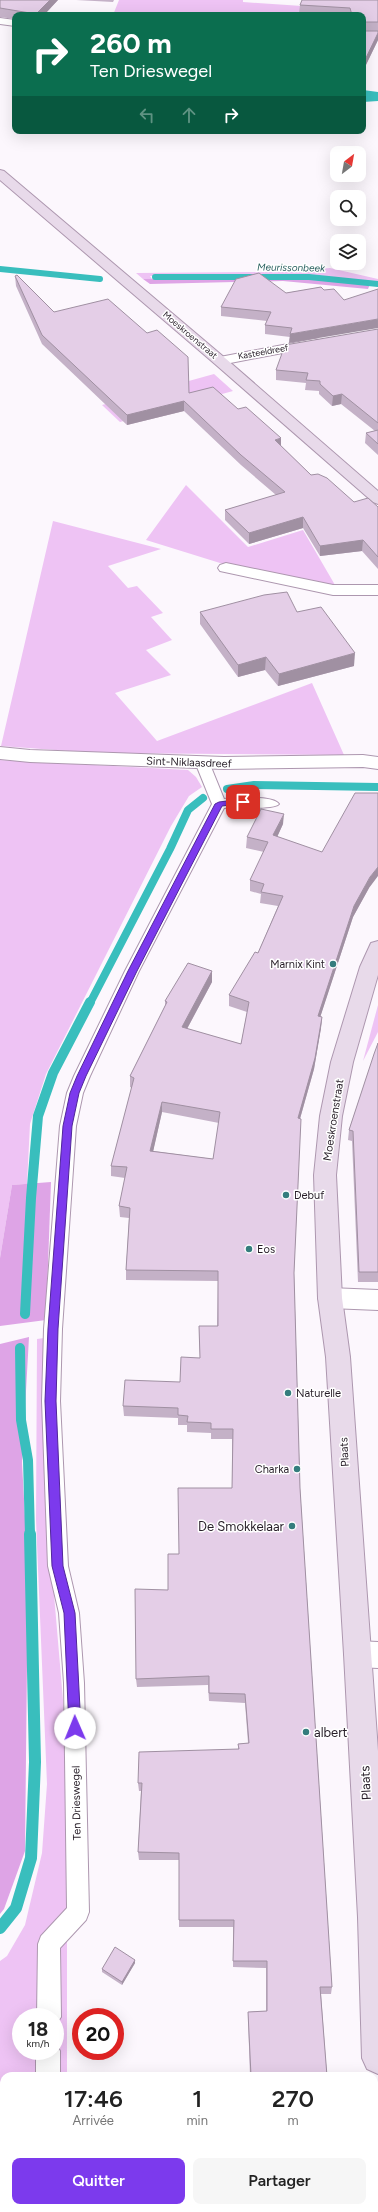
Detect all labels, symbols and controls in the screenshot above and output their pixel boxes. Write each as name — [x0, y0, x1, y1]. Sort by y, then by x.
text: 260 m — [90, 26, 172, 60]
icon: right — [24, 28, 76, 80]
text: Ten Drieswegel — [90, 60, 212, 82]
icon: left — [136, 104, 158, 126]
icon: ahead — [178, 104, 200, 126]
icon: right — [220, 104, 242, 126]
north arrow — [330, 146, 366, 182]
map controls — [330, 146, 366, 270]
button: search — [330, 190, 366, 226]
button: layers — [330, 234, 366, 270]
water label: Meurissonbeek — [257, 260, 326, 275]
street label: Moeskroenstraat — [161, 309, 220, 361]
street label: Kasteeldreef — [237, 342, 290, 361]
street label: Sint-Niklaasdreef — [146, 755, 233, 771]
pin — [226, 785, 260, 819]
icon: arrive — [232, 791, 254, 813]
place label: Marnix Kint — [270, 958, 325, 971]
marker: Marnix Kint — [328, 959, 338, 969]
street label: Moeskroenstraat — [321, 1078, 346, 1162]
place label: Debuf — [294, 1189, 325, 1202]
marker: Debuf — [281, 1190, 291, 1200]
place label: Eos — [257, 1243, 275, 1256]
marker: Eos — [244, 1244, 254, 1254]
place label: Naturelle — [296, 1387, 341, 1400]
marker: Naturelle — [283, 1388, 293, 1398]
street label: Plaats — [337, 1437, 352, 1467]
place label: Charka — [255, 1463, 289, 1476]
marker: Charka — [292, 1464, 302, 1474]
place label: De Smokkelaar — [198, 1519, 285, 1534]
marker: De Smokkelaar — [287, 1521, 297, 1531]
position arrow — [54, 1707, 96, 1749]
place label: albert — [314, 1725, 348, 1740]
marker: albert — [301, 1727, 311, 1737]
street label: Plaats — [357, 1765, 374, 1801]
street label: Ten Drieswegel — [69, 1766, 84, 1840]
speed limit sign: 20 — [72, 2008, 124, 2060]
text: 18 — [28, 2017, 48, 2041]
text: km/h — [27, 2037, 49, 2050]
text: 17:46 — [64, 2084, 123, 2113]
text: 1 — [192, 2084, 202, 2113]
text: 270 — [272, 2084, 314, 2113]
text: Arrivée — [73, 2113, 114, 2128]
text: min — [187, 2113, 208, 2128]
text: m — [287, 2113, 298, 2128]
button: Quitter — [12, 2158, 185, 2204]
button: Partager — [193, 2158, 366, 2204]

